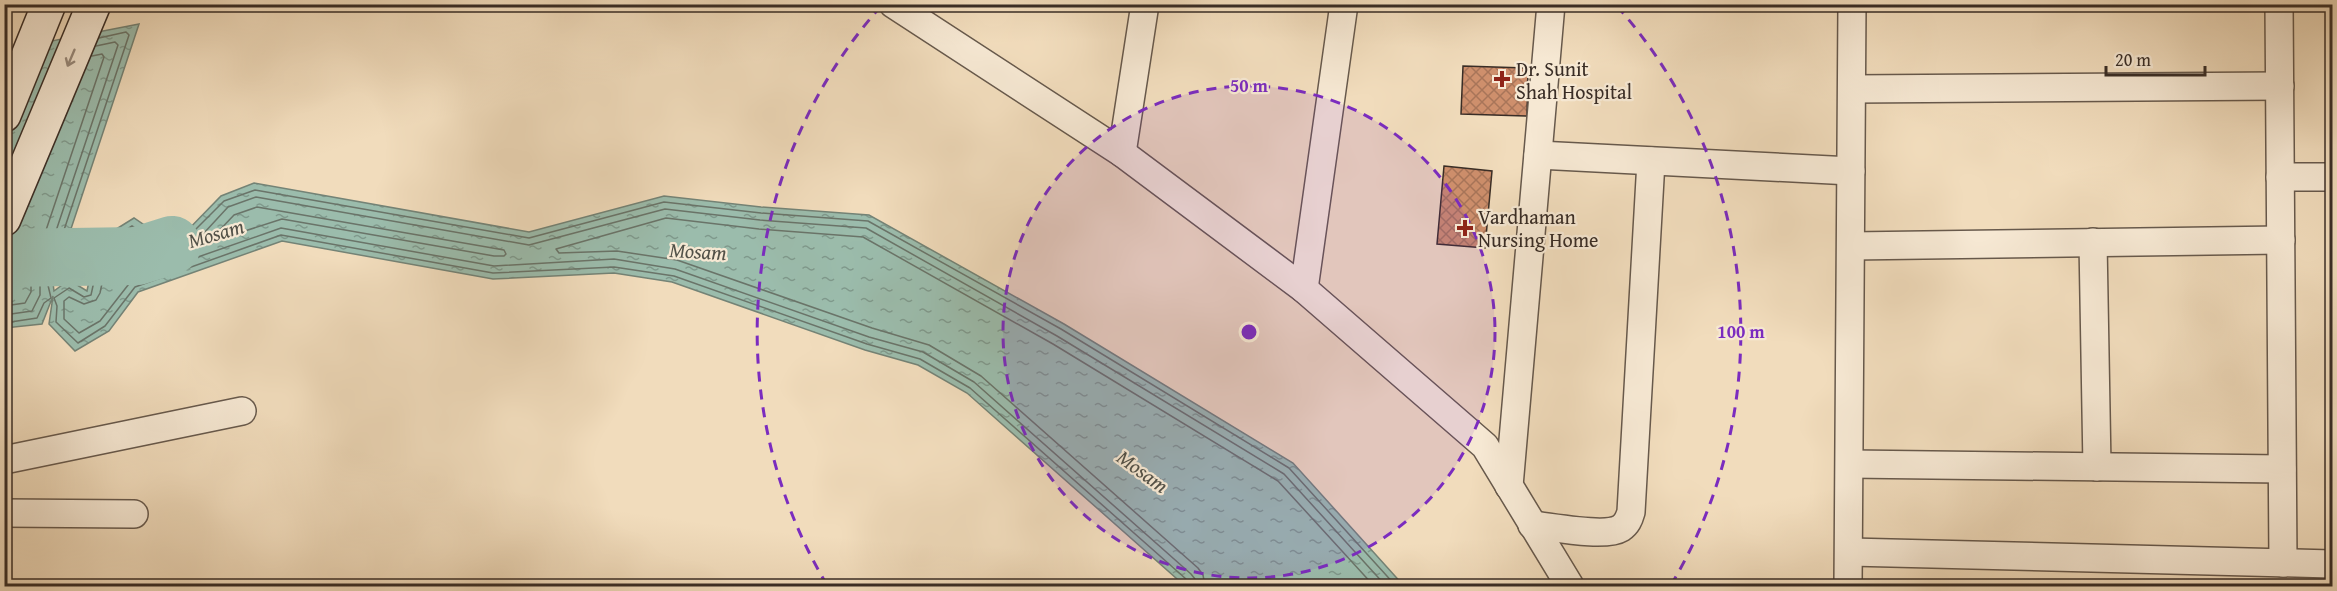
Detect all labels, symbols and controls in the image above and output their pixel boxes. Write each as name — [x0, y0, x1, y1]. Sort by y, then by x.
scale bar — [2106, 39, 2205, 77]
text: 20 m — [2115, 46, 2151, 73]
one-way arrow — [65, 49, 77, 67]
place label: Dr. Sunit Shah Hospital — [1516, 54, 1632, 106]
marker: Dr. Sunit Shah Hospital — [1493, 70, 1511, 88]
text: 50 m — [1230, 72, 1269, 99]
place label: Vardhaman Nursing Home — [1478, 202, 1598, 254]
water label: Mosam — [184, 210, 248, 256]
marker: Vardhaman Nursing Home — [1456, 219, 1474, 237]
water label: Mosam — [668, 234, 728, 268]
text: 100 m — [1717, 318, 1765, 345]
centre of rings — [1239, 322, 1259, 342]
water label: Mosam — [1111, 442, 1175, 500]

